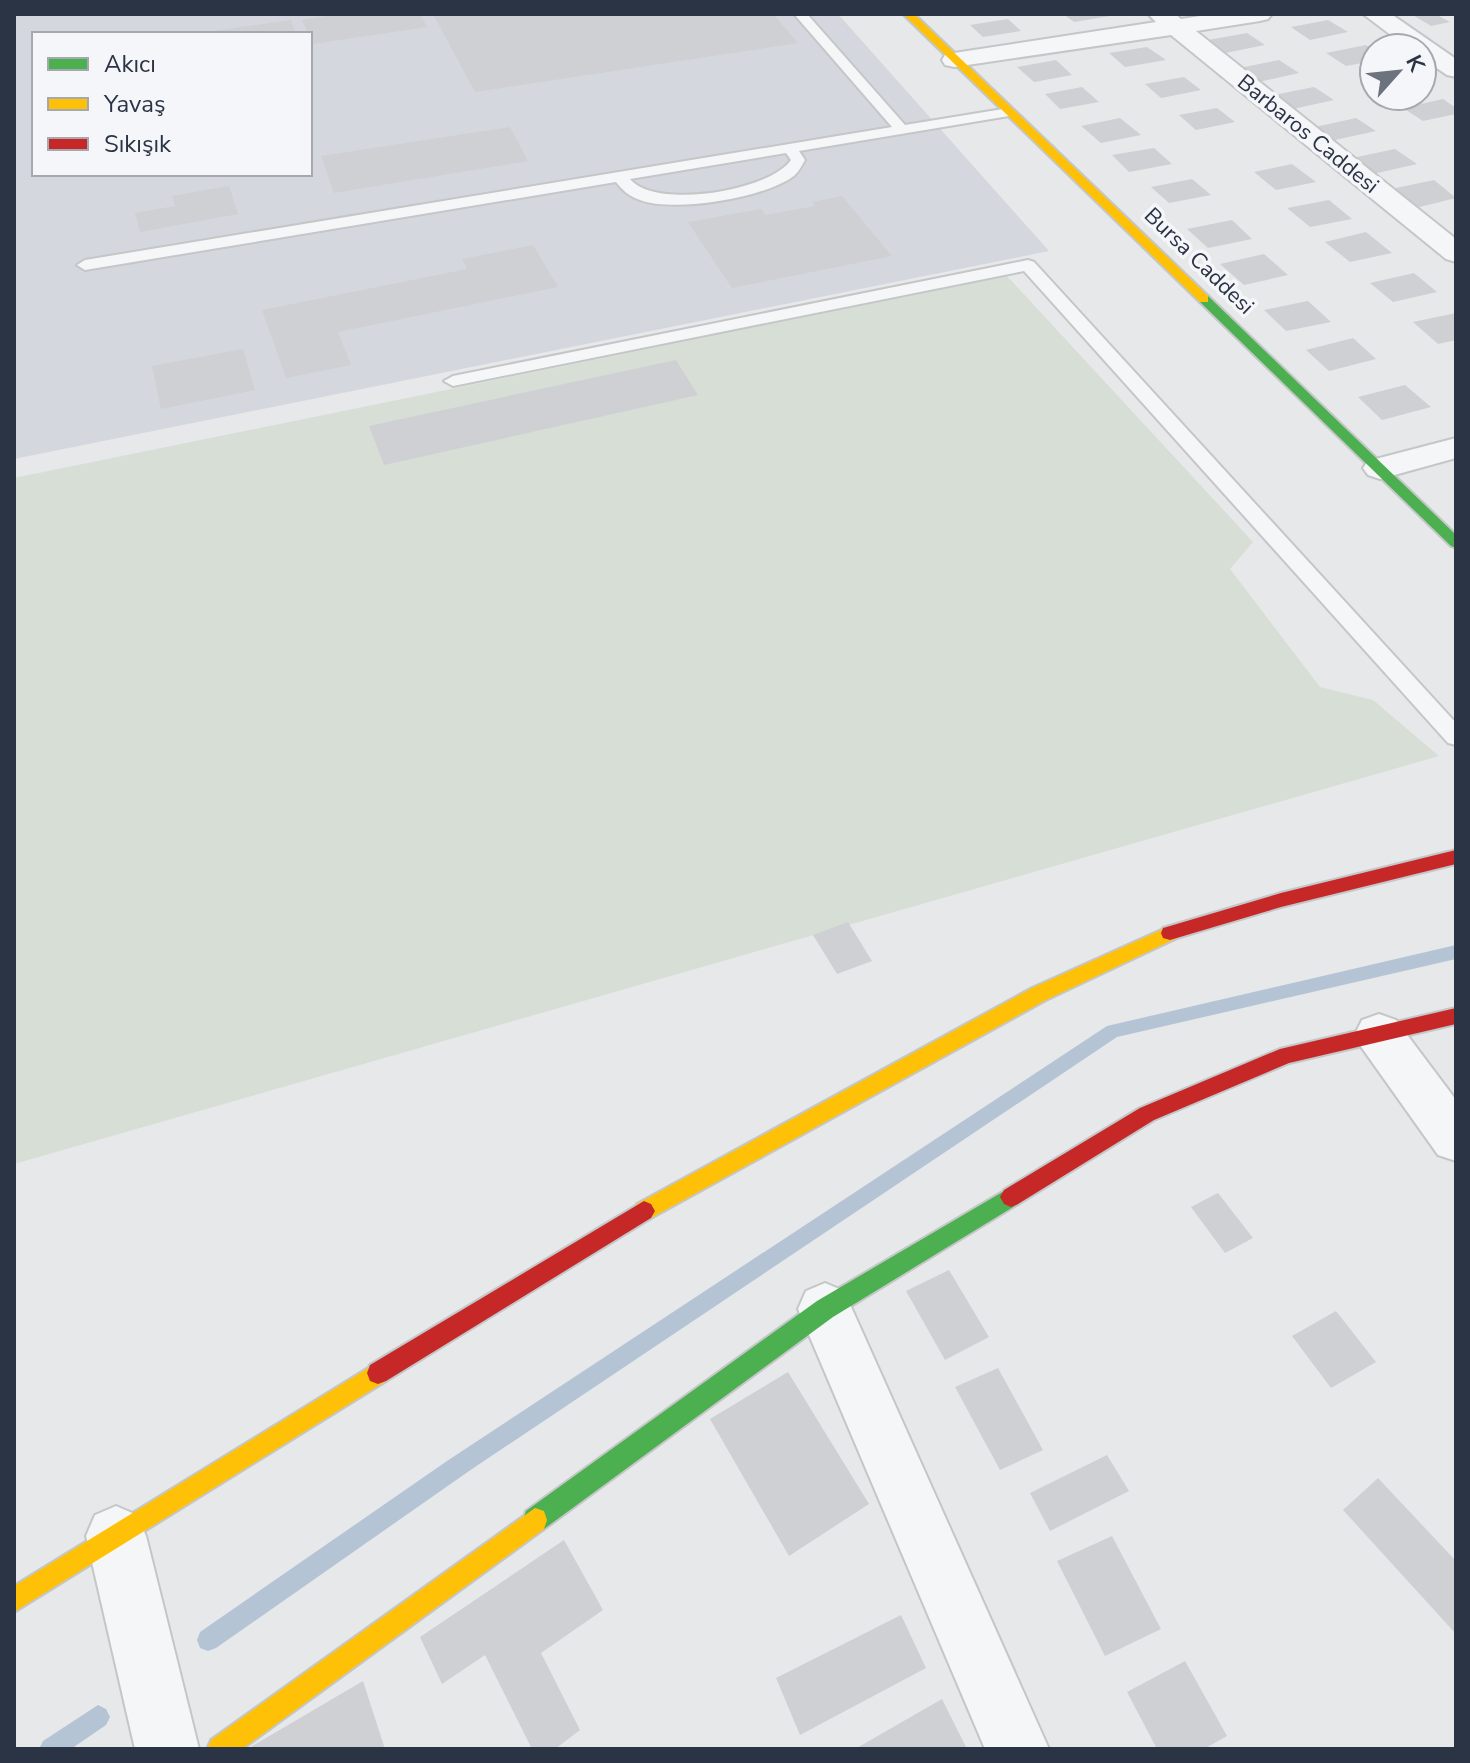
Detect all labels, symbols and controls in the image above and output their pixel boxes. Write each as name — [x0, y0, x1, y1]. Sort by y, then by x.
legend — [32, 32, 312, 176]
north arrow — [1358, 32, 1438, 112]
text: Akıcı — [104, 48, 156, 80]
text: K — [1398, 50, 1432, 78]
street label: Barbaros Caddesi — [1231, 68, 1385, 200]
text: Yavaş — [103, 88, 165, 120]
text: Sıkışık — [104, 128, 172, 160]
street label: Bursa Caddesi — [1137, 201, 1261, 321]

